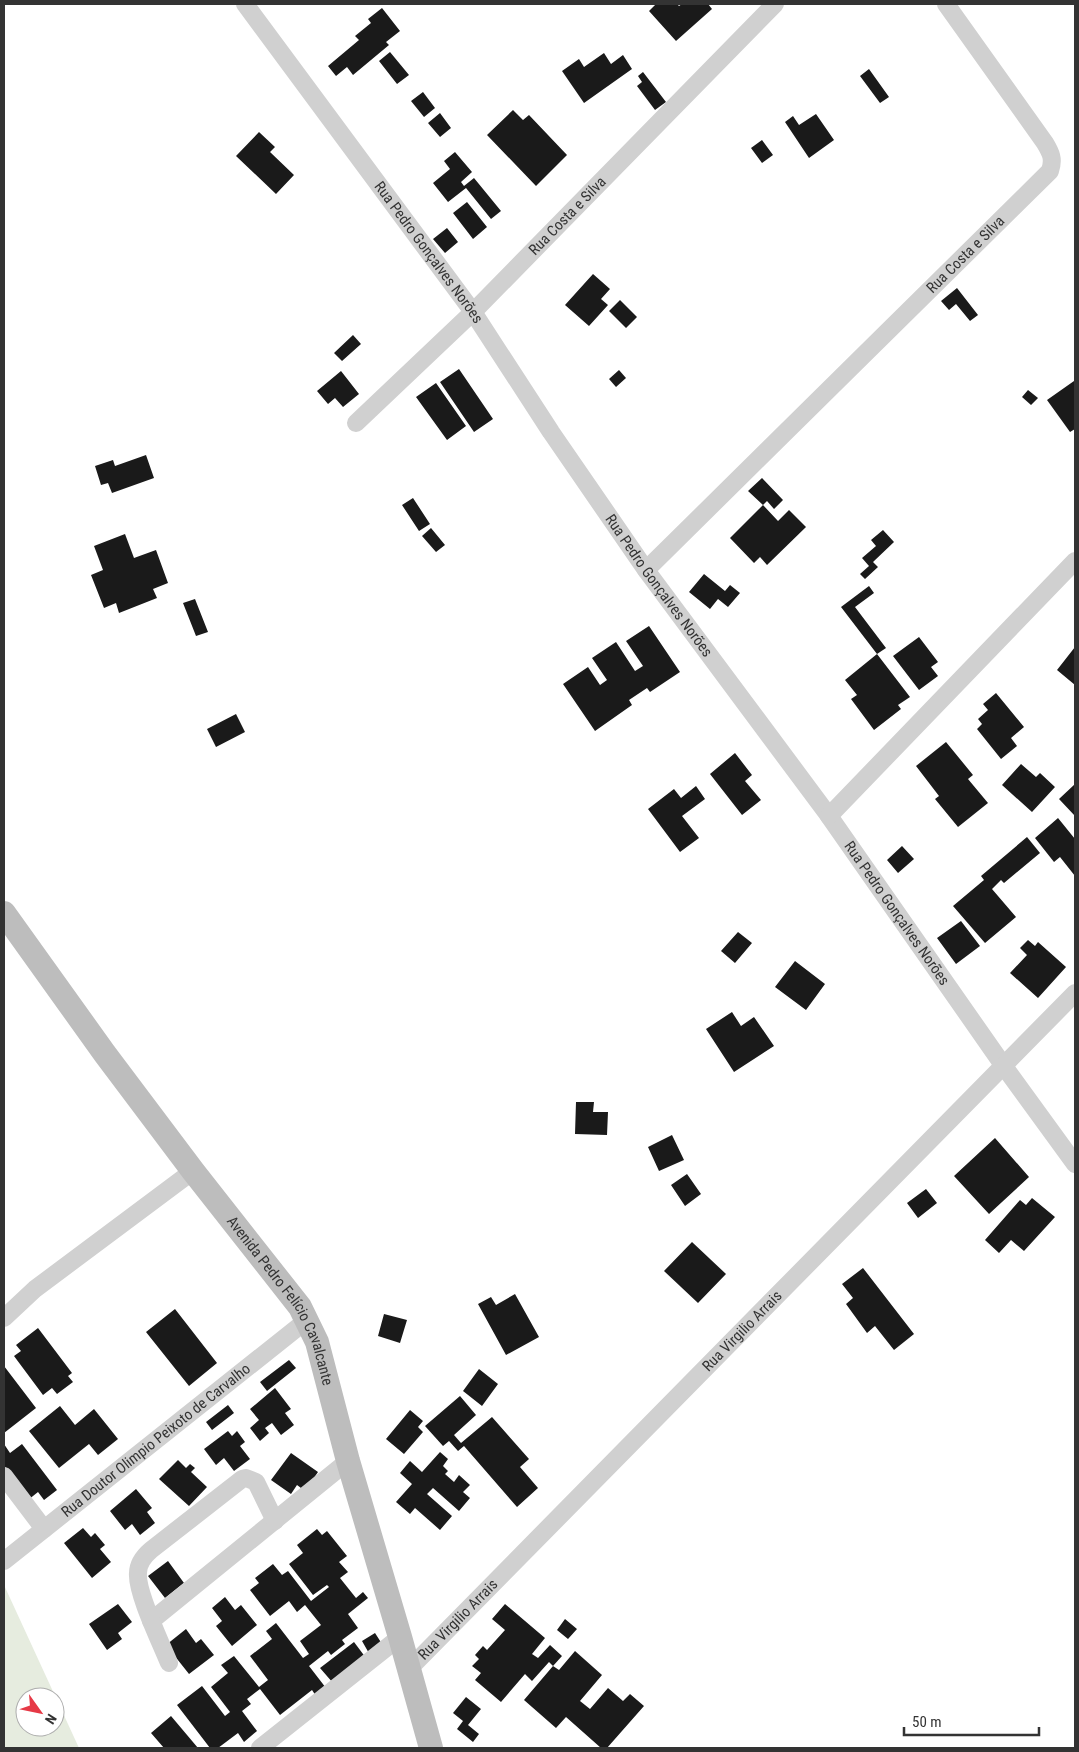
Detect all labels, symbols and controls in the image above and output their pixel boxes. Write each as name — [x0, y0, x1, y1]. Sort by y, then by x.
street label: Rua Costa e Silva — [525, 173, 610, 259]
street label: Rua Pedro Gonçalves Norões — [371, 178, 487, 327]
street label: Rua Costa e Silva — [923, 212, 1008, 297]
street label: Rua Pedro Gonçalves Norões — [601, 511, 717, 660]
street label: Rua Pedro Gonçalves Norões — [840, 838, 954, 989]
street label: Avenida Pedro Felício Cavalcante — [223, 1213, 337, 1387]
street label: Rua Virgilio Arrais — [698, 1287, 786, 1375]
street label: Rua Doutor Olimpio Peixoto de Carvalho — [58, 1360, 254, 1521]
street label: Rua Virgilio Arrais — [414, 1575, 502, 1663]
north arrow — [15, 1687, 65, 1737]
scale bar — [904, 1704, 1039, 1736]
text: N — [42, 1711, 60, 1727]
text: 50 m — [912, 1713, 942, 1731]

